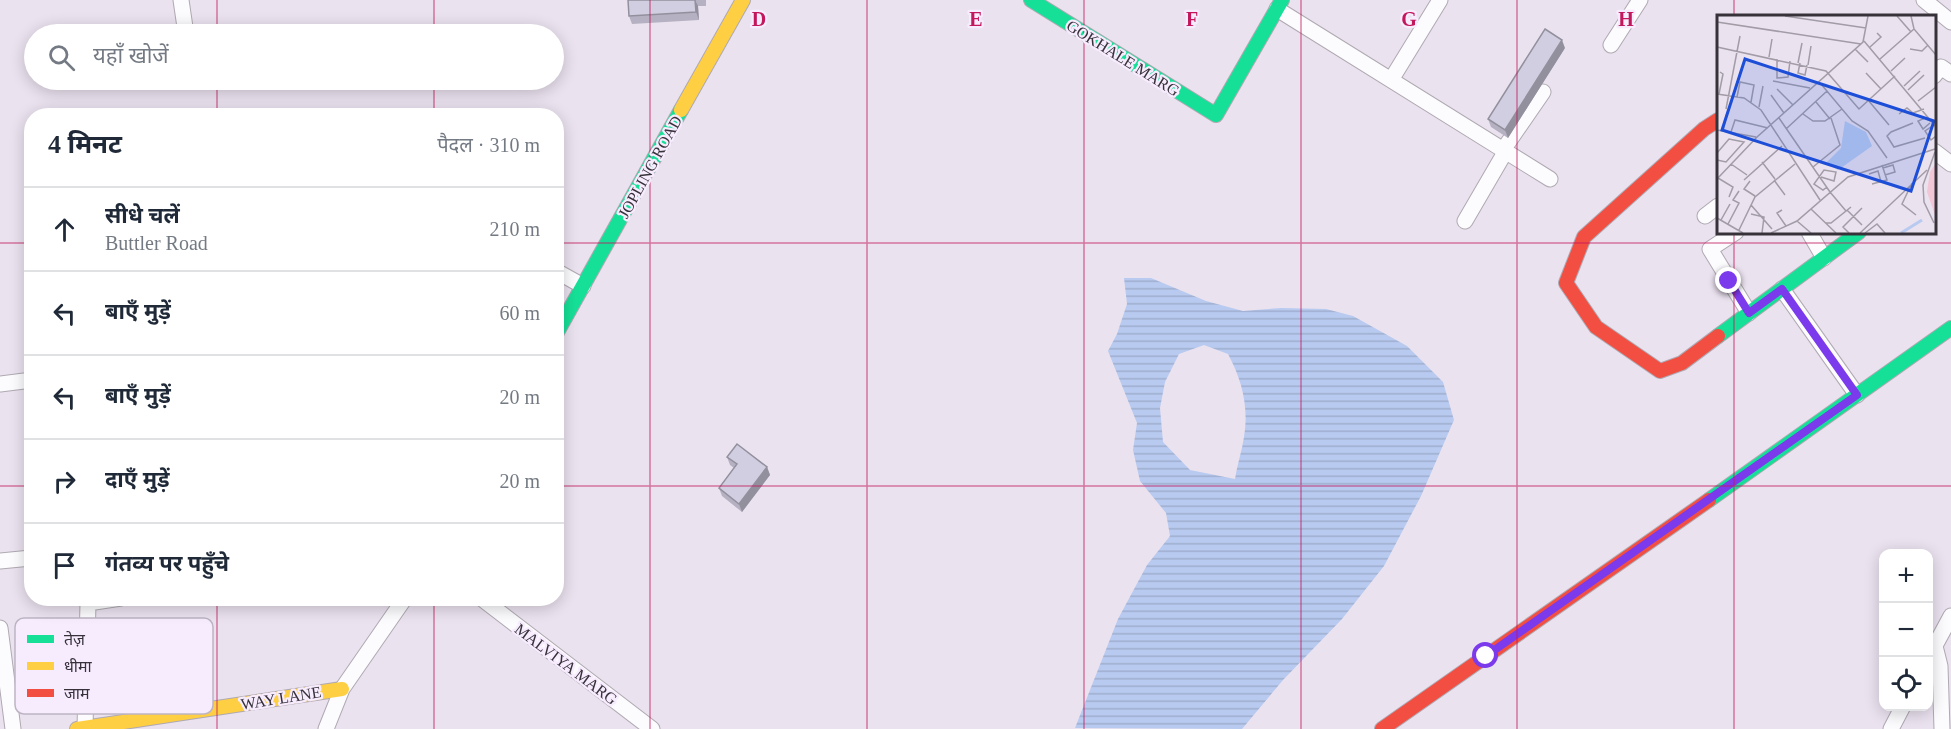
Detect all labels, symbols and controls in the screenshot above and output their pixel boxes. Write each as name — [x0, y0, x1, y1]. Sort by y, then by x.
text: D — [752, 8, 766, 30]
text: E — [969, 8, 983, 30]
text: F — [1186, 8, 1198, 30]
text: G — [1401, 8, 1417, 30]
text: H — [1618, 8, 1634, 30]
inset map — [1717, 15, 1936, 234]
street label: GOKHALE MARG — [1064, 17, 1183, 100]
search box — [24, 24, 564, 90]
icon: search — [45, 41, 78, 74]
text: यहाँ खोजें — [93, 43, 169, 68]
street label: JOPLING ROAD — [615, 113, 685, 221]
text: 4 मिनट — [48, 130, 122, 159]
text: पैदल · 310 m — [437, 134, 540, 156]
text: सीधे चलें — [105, 203, 180, 228]
icon: ahead — [48, 213, 81, 246]
text: 210 m — [489, 218, 540, 240]
text: Buttler Road — [105, 232, 208, 254]
route end — [1715, 267, 1741, 293]
icon: left — [48, 297, 81, 330]
text: बाएँ मुड़ें — [105, 299, 171, 324]
text: 60 m — [499, 302, 540, 324]
icon: left — [48, 381, 81, 414]
text: बाएँ मुड़ें — [105, 383, 171, 408]
text: 20 m — [499, 386, 540, 408]
icon: right — [48, 465, 81, 498]
text: दाएँ मुड़ें — [105, 467, 170, 492]
text: 20 m — [499, 470, 540, 492]
icon: arrive — [48, 549, 81, 582]
map controls — [1879, 549, 1933, 711]
button: + — [1879, 549, 1933, 603]
text: गंतव्य पर पहुँचे — [105, 551, 229, 576]
button: − — [1879, 603, 1933, 657]
legend — [15, 618, 213, 714]
street label: MALVIYA MARG — [512, 620, 621, 708]
text: तेज़ — [64, 630, 86, 648]
route start — [1472, 642, 1498, 668]
button: locate — [1879, 657, 1933, 711]
text: धीमा — [64, 658, 93, 675]
street label: WAY LANE — [240, 683, 322, 713]
text: जाम — [64, 685, 90, 702]

